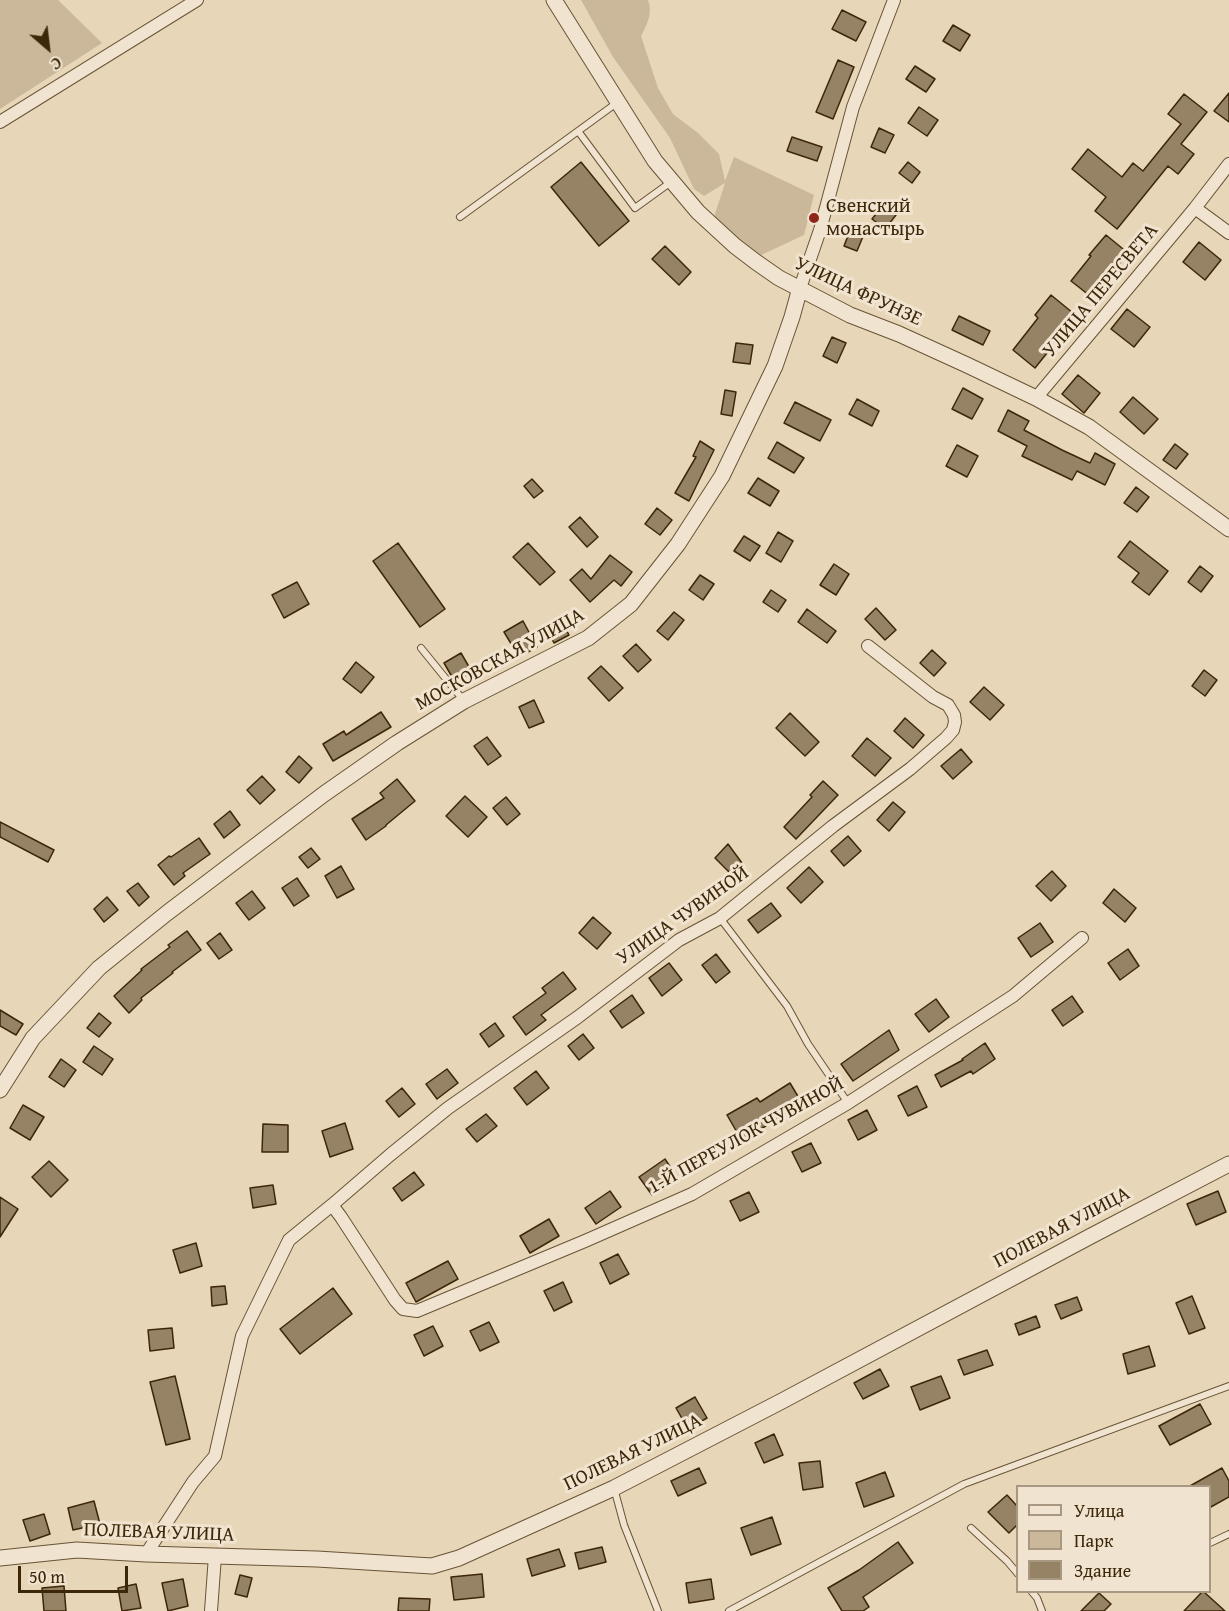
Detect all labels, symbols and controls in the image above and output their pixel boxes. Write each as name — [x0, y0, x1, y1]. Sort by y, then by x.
north arrow — [18, 18, 78, 78]
text: С — [47, 51, 66, 77]
place label: Свенский монастырь — [826, 195, 924, 242]
marker: Свенский монастырь — [807, 211, 821, 225]
street label: УЛИЦА ПЕРЕСВЕТА — [1038, 219, 1164, 363]
street label: УЛИЦА ФРУНЗЕ — [791, 252, 925, 332]
street label: МОСКОВСКАЯ УЛИЦА — [411, 604, 589, 716]
street label: УЛИЦА ЧУВИНОЙ — [612, 861, 754, 971]
street label: 1-Й ПЕРЕУЛОК ЧУВИНОЙ — [644, 1072, 848, 1200]
street label: ПОЛЕВАЯ УЛИЦА — [990, 1182, 1134, 1274]
street label: ПОЛЕВАЯ УЛИЦА — [560, 1409, 706, 1497]
legend — [1016, 1485, 1211, 1593]
text: Улица — [1074, 1497, 1124, 1524]
street label: ПОЛЕВАЯ УЛИЦА — [83, 1518, 235, 1548]
text: Парк — [1074, 1527, 1113, 1554]
scale bar — [21, 1554, 130, 1592]
text: Здание — [1074, 1557, 1131, 1584]
text: 50 m — [29, 1563, 65, 1590]

